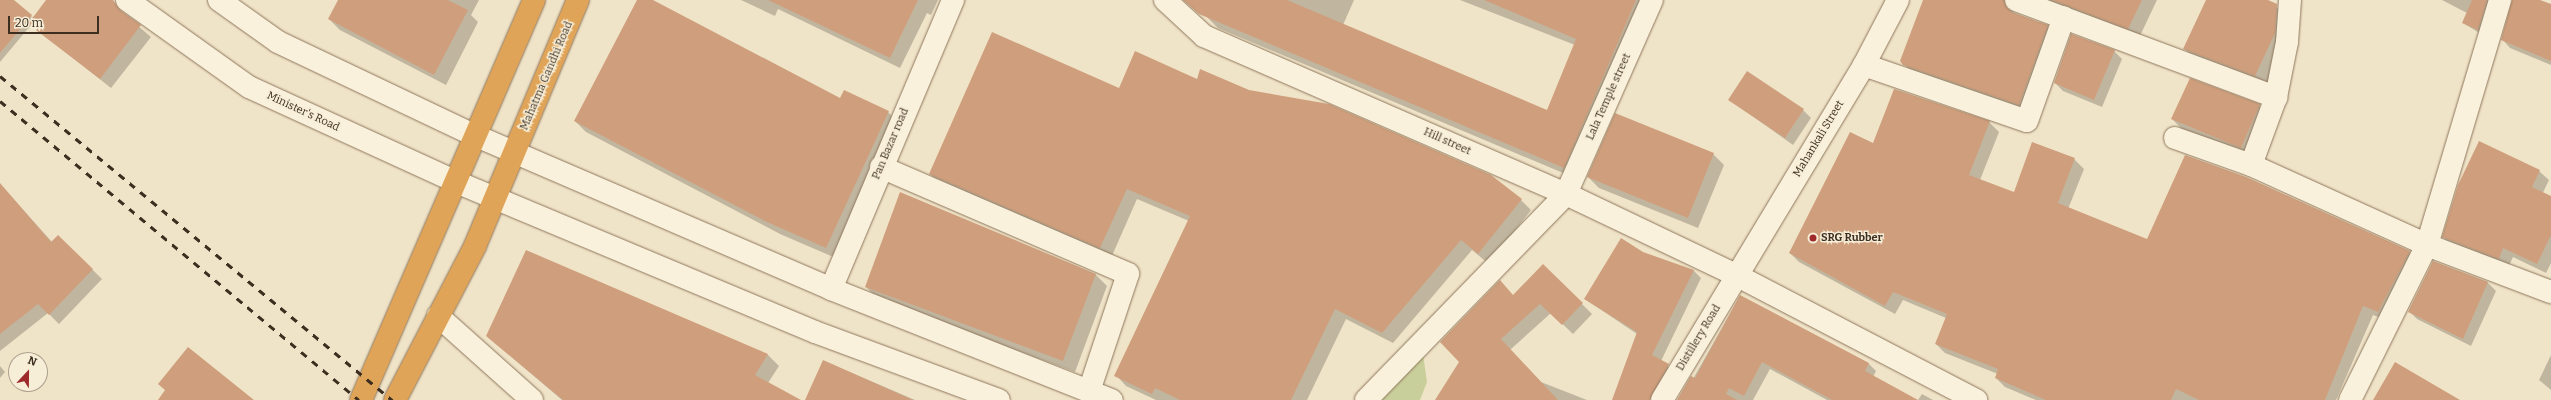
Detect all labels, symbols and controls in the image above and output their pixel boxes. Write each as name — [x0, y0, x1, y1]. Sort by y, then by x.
scale bar — [10, 8, 101, 34]
text: 20 m — [15, 16, 43, 30]
street label: Mahatma Gandhi Road — [518, 20, 576, 132]
street label: Lala Temple street — [1584, 52, 1634, 142]
street label: Minister's Road — [265, 89, 341, 135]
street label: Mahankali Street — [1791, 98, 1847, 180]
street label: Pan Bazar road — [870, 106, 912, 182]
street label: Hill street — [1421, 126, 1473, 158]
place label: SRG Rubber — [1821, 231, 1883, 245]
marker: SRG Rubber — [1808, 233, 1818, 243]
street label: Distillery Road — [1674, 303, 1724, 373]
north arrow — [8, 352, 48, 392]
text: N — [26, 354, 39, 369]

